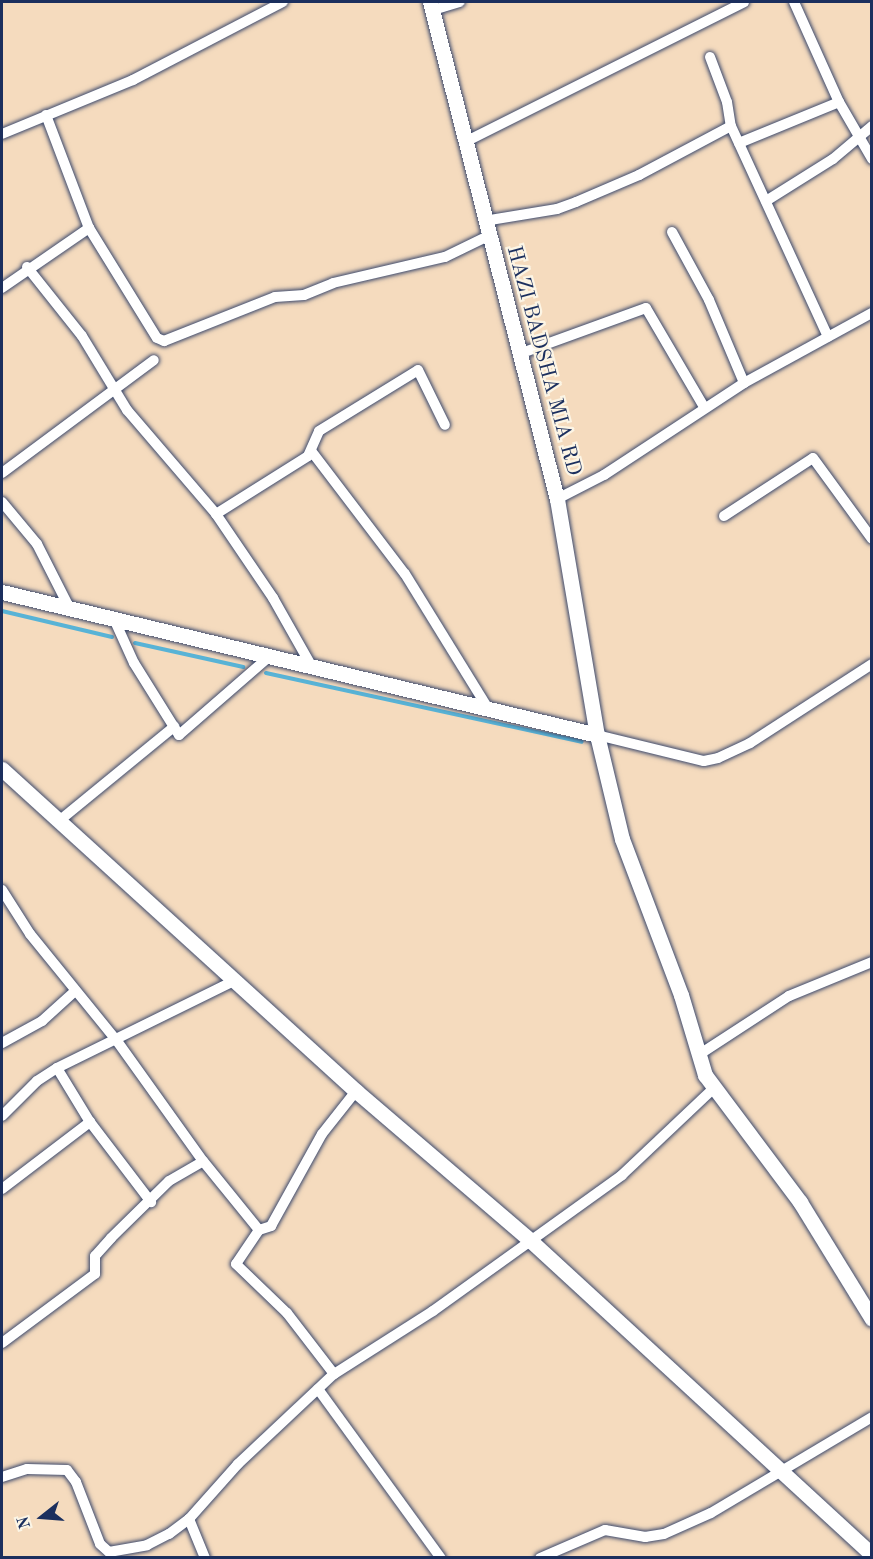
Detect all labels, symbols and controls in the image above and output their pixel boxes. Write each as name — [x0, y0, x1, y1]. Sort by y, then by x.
street label: HAZI BADSHA MIA RD — [500, 243, 586, 479]
north arrow — [12, 1487, 72, 1547]
text: N — [15, 1514, 34, 1530]

